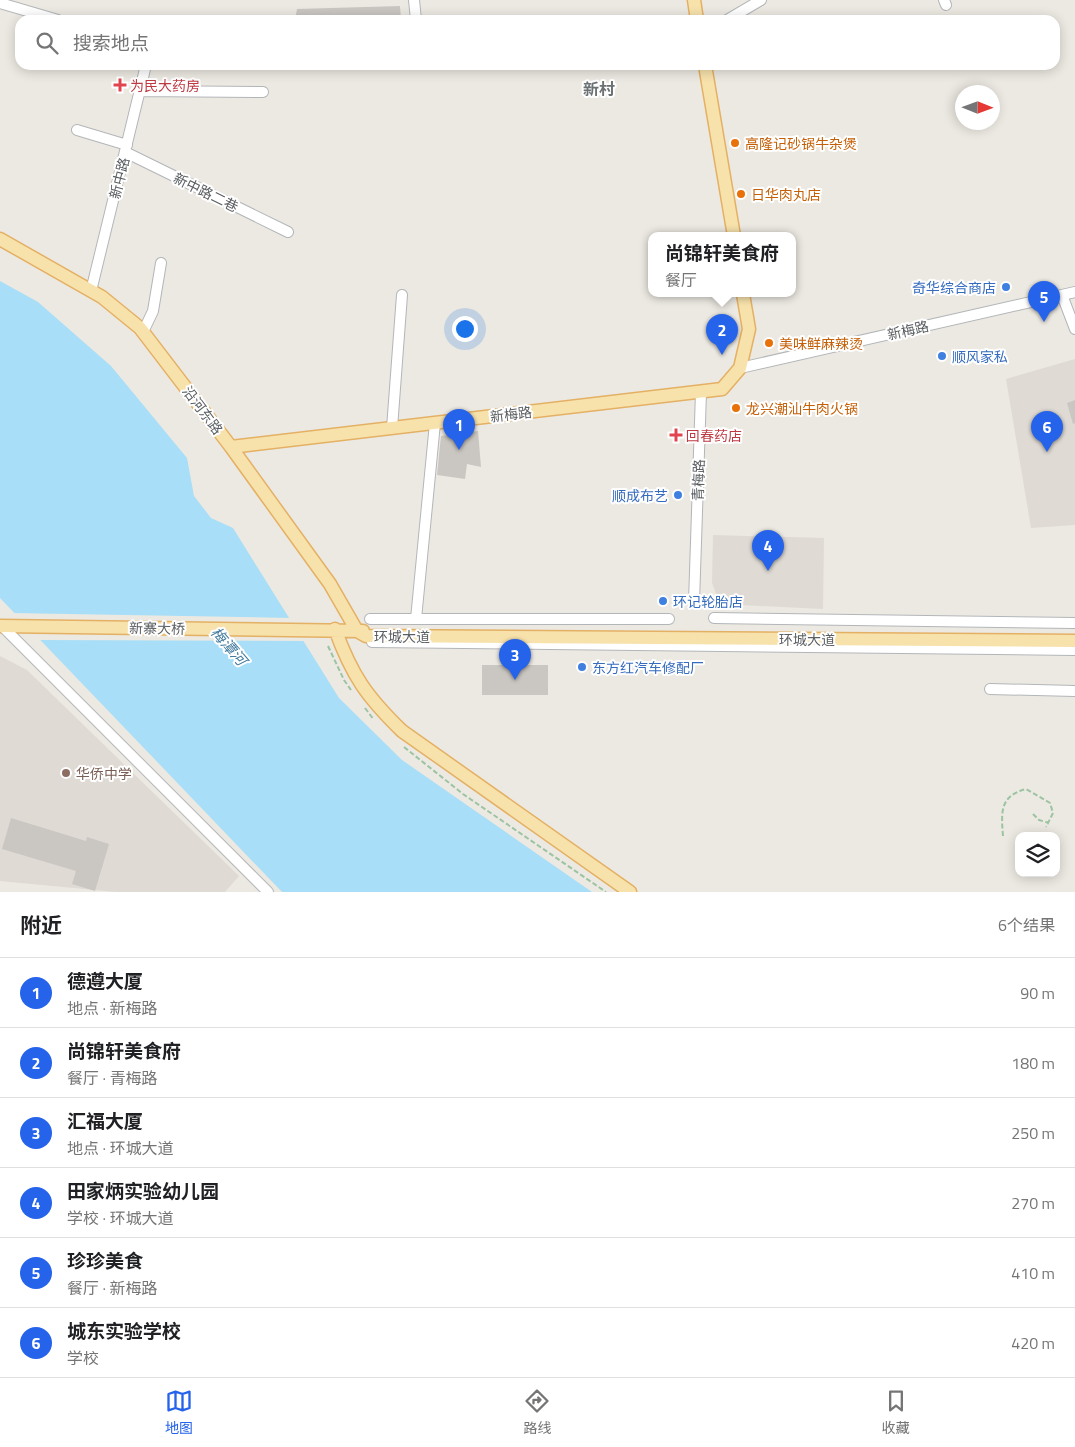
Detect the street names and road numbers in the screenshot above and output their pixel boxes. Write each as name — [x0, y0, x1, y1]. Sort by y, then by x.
street label: 新中路 — [104, 155, 134, 201]
street label: 新中路二巷 — [170, 167, 242, 217]
street label: 新梅路 — [885, 315, 931, 345]
street label: 沿河东路 — [178, 381, 228, 439]
street label: 新梅路 — [489, 401, 533, 427]
street label: 青梅路 — [687, 459, 709, 501]
street label: 新寨大桥 — [129, 617, 185, 639]
street label: 环城大道 — [374, 626, 430, 647]
street label: 环城大道 — [779, 629, 835, 650]

